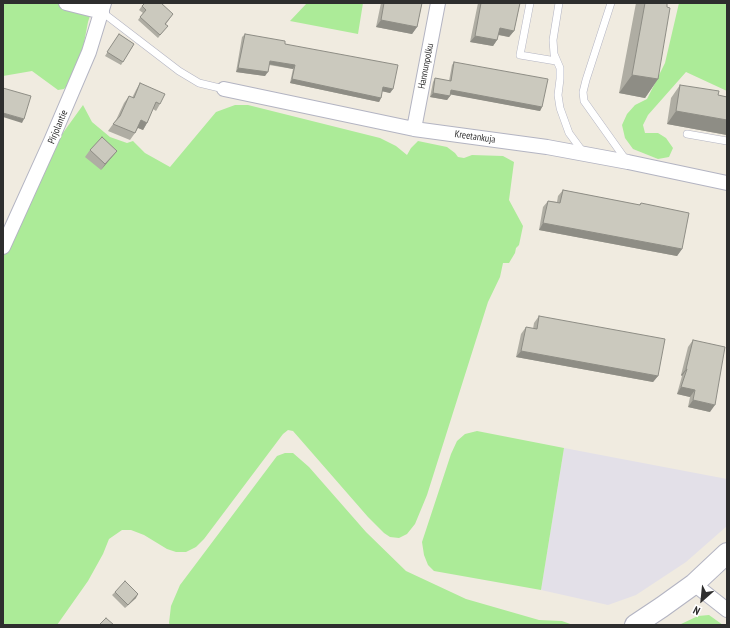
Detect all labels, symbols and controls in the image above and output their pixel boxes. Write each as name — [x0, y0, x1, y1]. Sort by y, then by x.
street label: Hannunpolku — [416, 42, 436, 90]
street label: Pirjolantie — [46, 108, 70, 146]
street label: Kreetankuja — [454, 128, 496, 146]
north arrow — [682, 580, 722, 620]
text: N — [691, 603, 702, 618]

